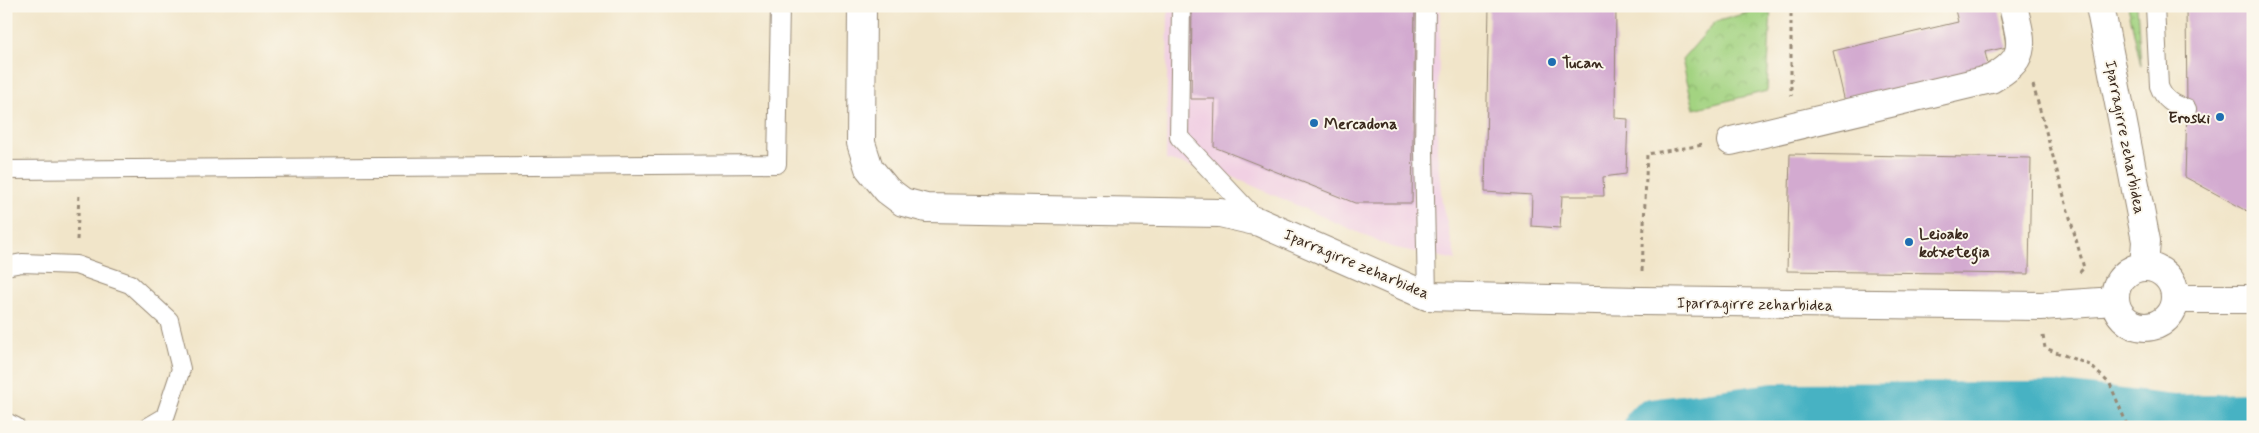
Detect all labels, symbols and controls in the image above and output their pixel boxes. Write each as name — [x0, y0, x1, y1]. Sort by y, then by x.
place label: Tucan — [1562, 53, 1604, 74]
marker: Tucan — [1546, 56, 1558, 68]
street label: Iparragirre zeharbidea — [2099, 59, 2150, 216]
place label: Eroski — [2168, 108, 2210, 129]
marker: Eroski — [2214, 111, 2226, 123]
place label: Mercadona — [1324, 114, 1397, 135]
marker: Mercadona — [1308, 117, 1320, 129]
street label: Iparragirre zeharbidea — [1280, 224, 1432, 305]
place label: Leioako kotxetegia — [1919, 224, 1990, 265]
marker: Leioako kotxetegia — [1903, 236, 1915, 248]
street label: Iparragirre zeharbidea — [1677, 293, 1833, 316]

